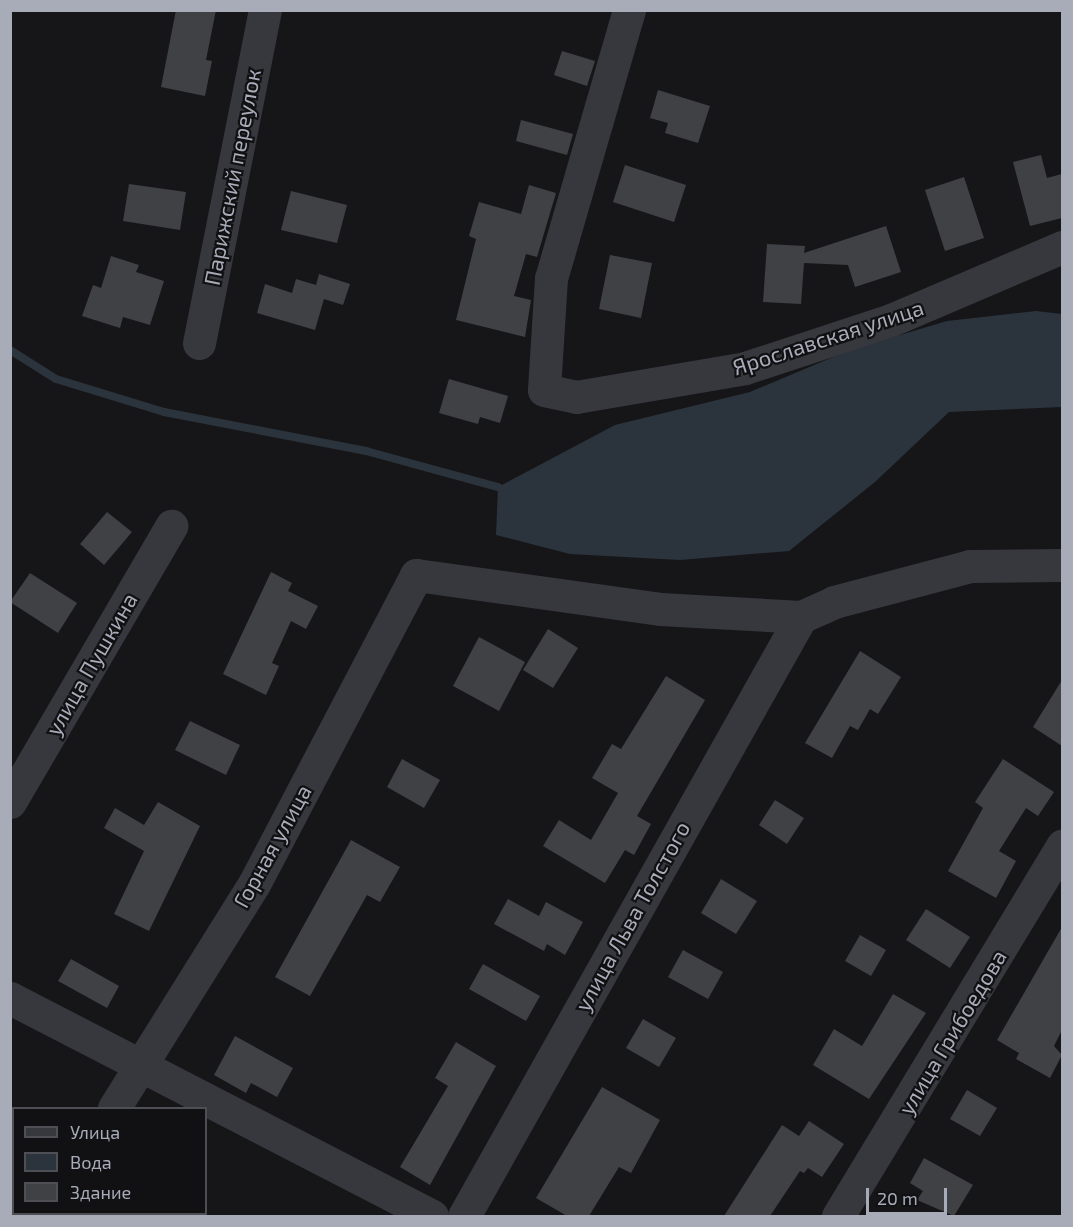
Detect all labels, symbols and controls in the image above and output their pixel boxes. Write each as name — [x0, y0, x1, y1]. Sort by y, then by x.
street label: Парижский переулок — [198, 66, 266, 288]
street label: Ярославская улица — [729, 294, 927, 380]
street label: улица Пушкина — [40, 588, 142, 740]
street label: Горная улица — [227, 780, 317, 912]
street label: улица Льва Толстого — [569, 817, 695, 1015]
street label: улица Грибоедова — [892, 945, 1012, 1119]
legend — [12, 1107, 207, 1215]
text: Улица — [70, 1121, 120, 1143]
text: Вода — [70, 1151, 112, 1173]
scale bar — [869, 1176, 950, 1214]
text: Здание — [70, 1181, 131, 1203]
text: 20 m — [877, 1187, 918, 1209]

